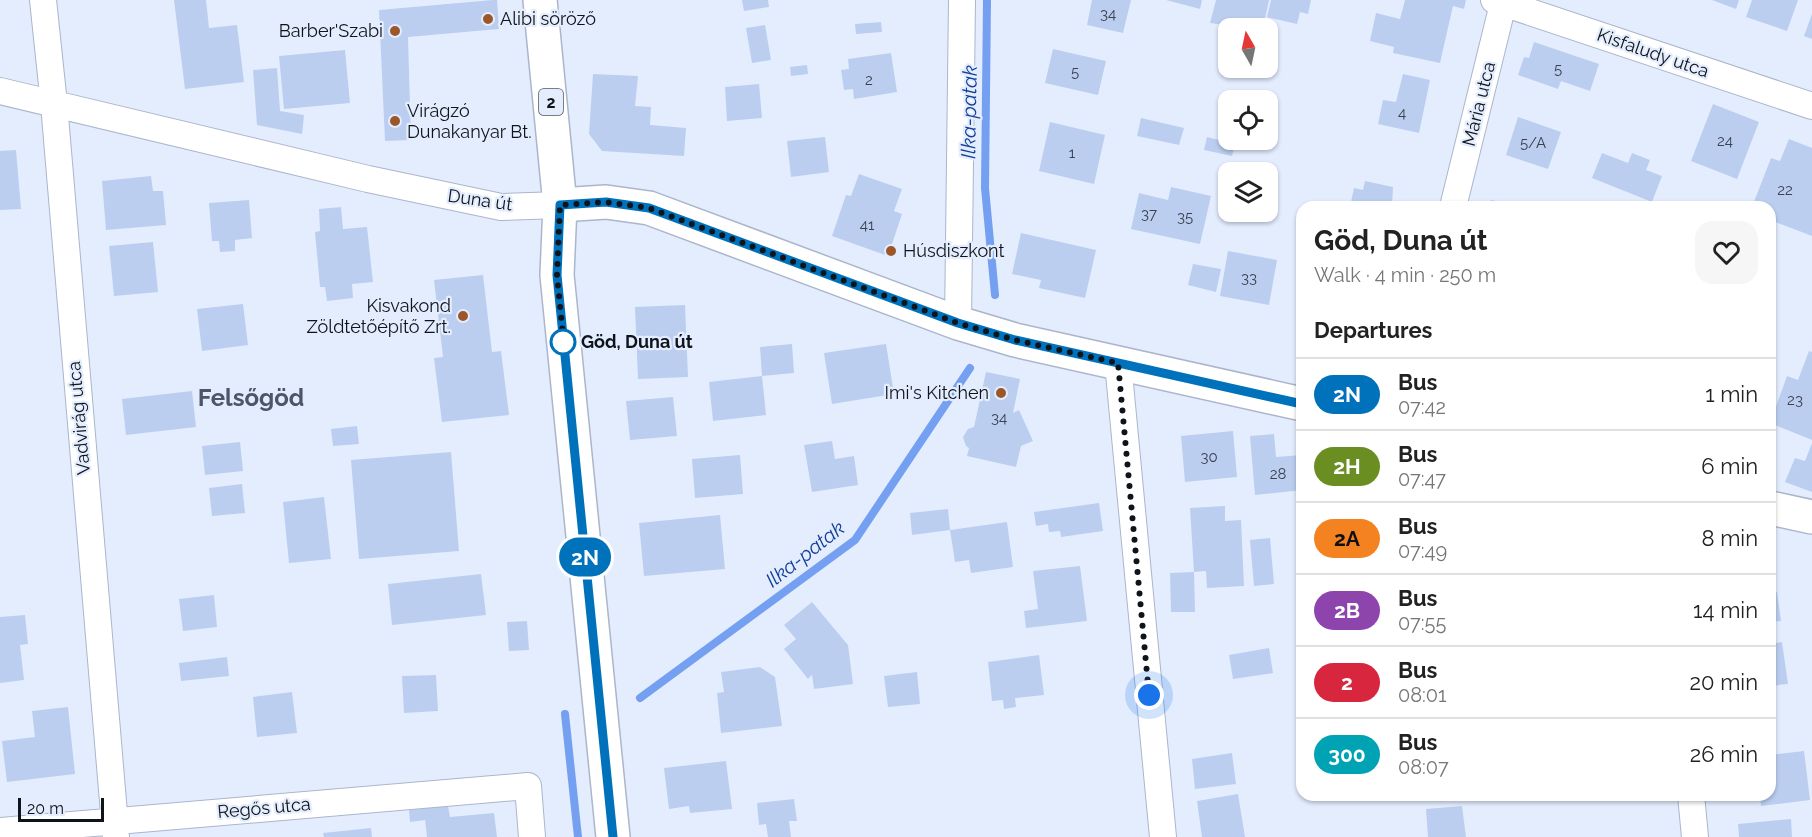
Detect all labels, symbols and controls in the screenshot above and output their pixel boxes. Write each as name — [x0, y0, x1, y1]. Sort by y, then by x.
house number: 34 — [1100, 5, 1116, 23]
place label: Alibi söröző — [500, 8, 596, 29]
marker: Alibi söröző — [481, 12, 495, 26]
north arrow — [1218, 18, 1278, 78]
map controls — [1218, 18, 1278, 222]
place label: Barber'Szabi — [279, 20, 383, 41]
marker: Barber'Szabi — [388, 24, 402, 38]
street label: Kisfaludy utca — [1595, 24, 1712, 81]
street label: Mária utca — [1458, 59, 1499, 148]
house number: 5 — [1554, 60, 1562, 78]
house number: 5 — [1071, 63, 1079, 81]
water label: Ilka-patak — [956, 65, 982, 159]
house number: 2 — [865, 71, 873, 89]
road number: 2 — [539, 89, 563, 115]
button: locate — [1218, 90, 1278, 150]
place label: Virágzó Dunakanyar Bt. — [407, 100, 532, 142]
house number: 4 — [1398, 104, 1406, 122]
marker: Virágzó Dunakanyar Bt. — [388, 114, 402, 128]
house number: 24 — [1717, 132, 1733, 150]
house number: 5/A — [1520, 134, 1546, 152]
house number: 1 — [1069, 144, 1076, 162]
button: layers — [1218, 162, 1278, 222]
house number: 22 — [1777, 181, 1793, 199]
street label: Duna út — [446, 185, 514, 214]
house number: 37 — [1141, 205, 1157, 223]
house number: 35 — [1177, 208, 1193, 226]
house number: 41 — [860, 216, 875, 234]
button: heart — [1695, 221, 1758, 284]
text: Göd, Duna út — [1314, 224, 1488, 257]
place label: Húsdiszkont — [903, 240, 1005, 261]
marker: Húsdiszkont — [884, 244, 898, 258]
text: Walk · 4 min · 250 m — [1314, 263, 1496, 287]
house number: 33 — [1241, 269, 1257, 287]
place label: Kisvakond Zöldtetőépítő Zrt. — [307, 295, 451, 337]
marker: Kisvakond Zöldtetőépítő Zrt. — [456, 309, 470, 323]
text: Departures — [1314, 317, 1432, 343]
marker: Göd, Duna út — [550, 329, 576, 355]
place label: Göd, Duna út — [581, 331, 693, 352]
street label: Vadvirág utca — [63, 360, 94, 476]
text: Bus — [1398, 369, 1437, 395]
text: 1 min — [1705, 381, 1758, 407]
place label: Imi's Kitchen — [885, 382, 989, 403]
text: 2N — [1333, 382, 1361, 407]
district label: Felsőgöd — [198, 383, 304, 412]
marker: Imi's Kitchen — [994, 386, 1008, 400]
house number: 23 — [1787, 391, 1803, 409]
text: 07:42 — [1398, 395, 1446, 419]
house number: 34 — [991, 409, 1007, 427]
text: Bus — [1398, 441, 1437, 467]
house number: 30 — [1200, 448, 1218, 466]
text: 6 min — [1701, 453, 1758, 479]
text: 2H — [1333, 454, 1361, 479]
house number: 28 — [1270, 465, 1286, 483]
text: 07:47 — [1398, 467, 1446, 491]
text: Bus — [1398, 513, 1437, 539]
water label: Ilka-patak — [761, 516, 849, 592]
text: 8 min — [1702, 525, 1758, 551]
text: 2A — [1334, 526, 1360, 551]
line badge: 2N — [558, 538, 612, 576]
text: 07:49 — [1398, 539, 1447, 563]
text: 2N — [571, 545, 599, 570]
text: Bus — [1398, 585, 1437, 611]
text: 14 min — [1693, 597, 1758, 623]
text: 2B — [1334, 598, 1360, 623]
text: 07:55 — [1398, 611, 1446, 635]
text: Bus — [1398, 657, 1437, 683]
text: 20 min — [1690, 669, 1758, 695]
text: 2 — [1341, 670, 1353, 695]
your location — [1134, 680, 1164, 710]
text: 08:01 — [1398, 683, 1447, 707]
text: Bus — [1398, 729, 1437, 755]
text: 26 min — [1690, 741, 1758, 767]
text: 300 — [1328, 742, 1366, 767]
text: 08:07 — [1398, 755, 1449, 779]
street label: Regős utca — [217, 793, 311, 822]
scale bar — [18, 795, 104, 822]
text: 20 m — [27, 799, 64, 818]

